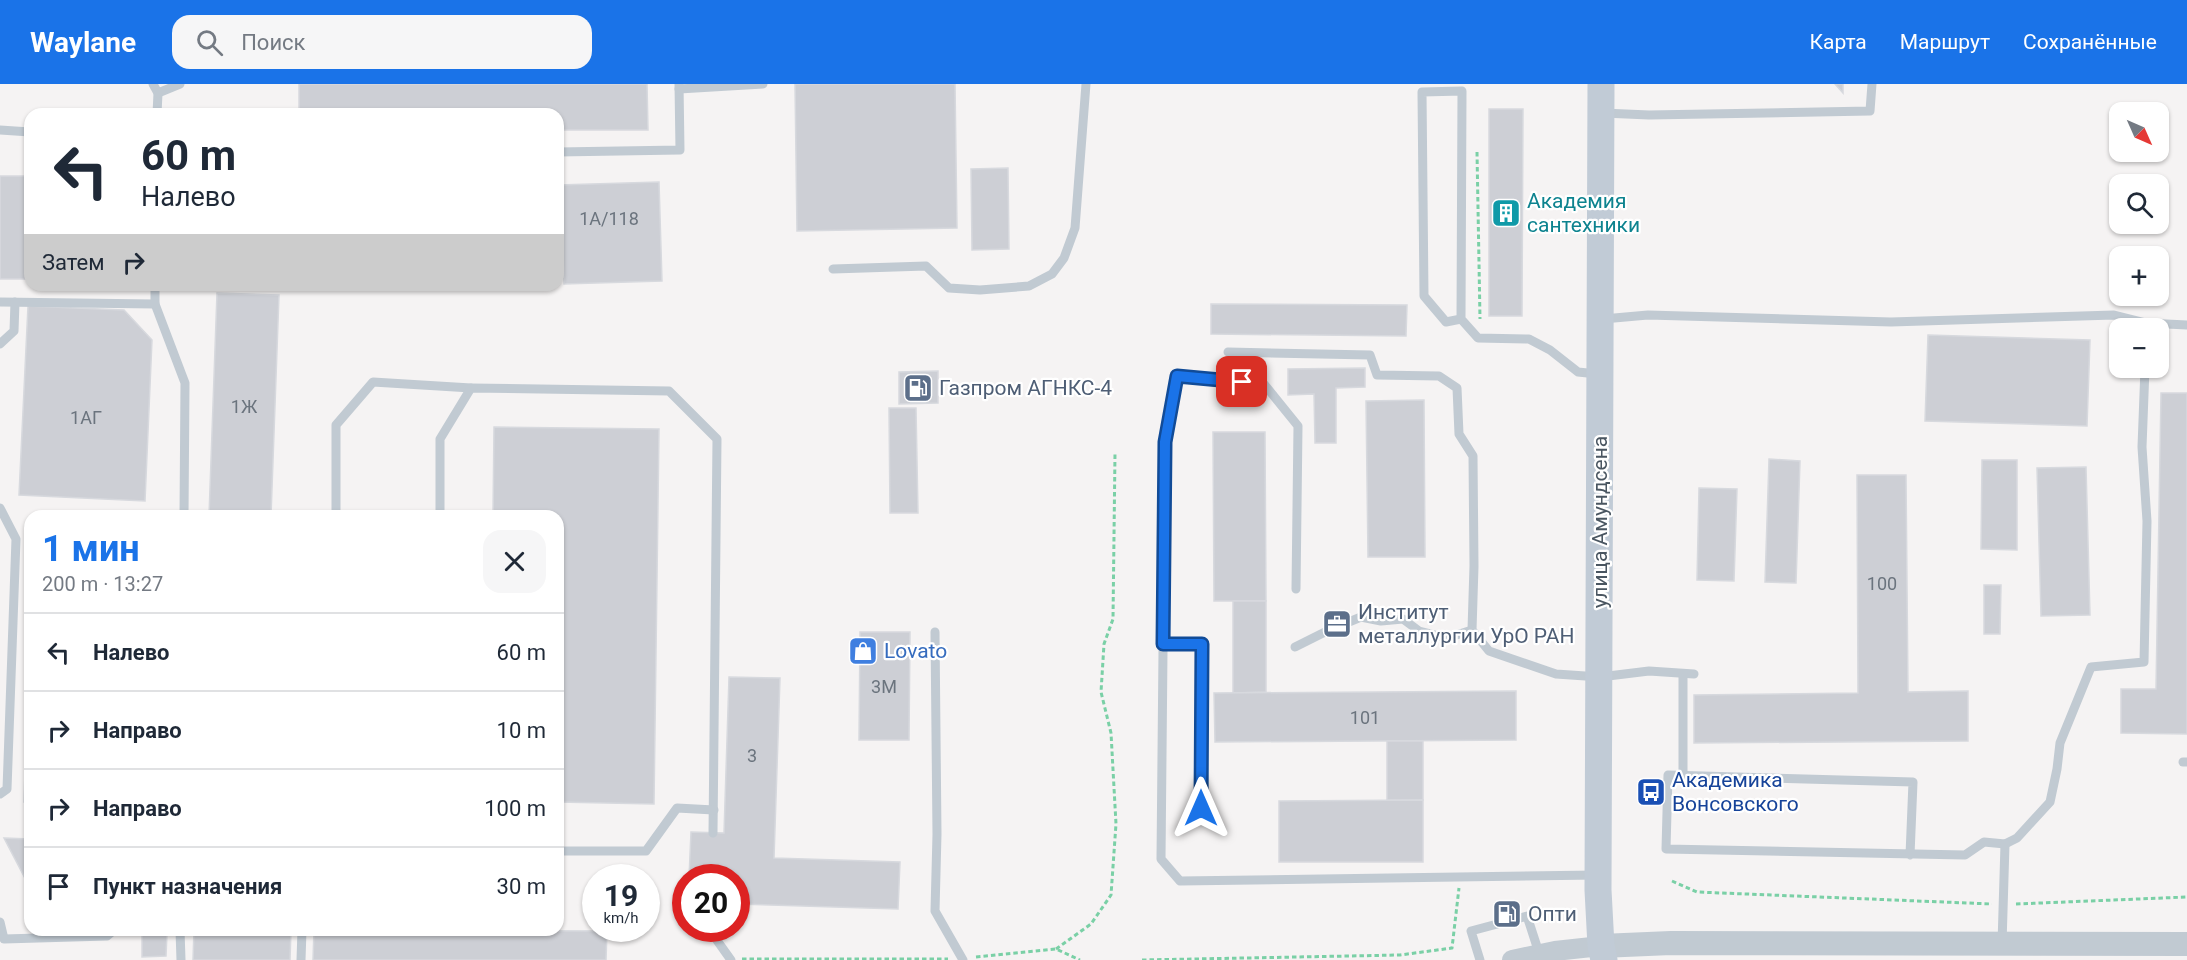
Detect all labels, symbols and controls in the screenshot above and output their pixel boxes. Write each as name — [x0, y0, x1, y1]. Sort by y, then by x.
search box — [172, 15, 592, 69]
text: Waylane — [30, 26, 136, 59]
icon: search — [193, 26, 226, 59]
text: Поиск — [241, 30, 306, 55]
text: Карта — [1810, 30, 1867, 54]
text: Маршрут — [1900, 30, 1990, 54]
text: Сохранённые — [2023, 30, 2157, 54]
north arrow — [2109, 102, 2169, 162]
map controls — [2109, 102, 2169, 378]
text: 60 m — [141, 131, 236, 180]
icon: left — [42, 132, 120, 210]
button: search — [2109, 174, 2169, 234]
text: Налево — [141, 181, 236, 213]
place label: Академия сантехники — [1527, 189, 1640, 237]
building icon: Академия сантехники — [1490, 197, 1522, 229]
house number: 1А/118 — [579, 208, 639, 229]
icon: right — [117, 246, 150, 279]
button: + — [2109, 246, 2169, 306]
text: Затем — [42, 250, 105, 275]
button: − — [2109, 318, 2169, 378]
pin — [1216, 356, 1267, 407]
icon: arrive — [1225, 365, 1258, 398]
fuel station icon: Газпром АГНКС-4 — [902, 372, 934, 404]
place label: Газпром АГНКС-4 — [939, 376, 1112, 400]
house number: 1Ж — [231, 396, 258, 417]
house number: 1АГ — [70, 407, 102, 428]
street label: улица Амундсена — [1588, 436, 1612, 608]
text: 1 мин — [42, 528, 140, 570]
button: close — [483, 530, 546, 593]
text: 200 m · 13:27 — [42, 572, 163, 596]
house number: 100 — [1867, 573, 1897, 594]
place label: Институт металлургии УрО РАН — [1358, 600, 1574, 648]
office icon: Институт металлургии УрО РАН — [1321, 608, 1353, 640]
shop icon: Lovato — [847, 635, 879, 667]
icon: left — [42, 636, 75, 669]
place label: Lovato — [884, 639, 947, 663]
text: Налево — [93, 640, 170, 665]
text: 60 m — [497, 640, 546, 665]
house number: 3М — [871, 676, 897, 697]
house number: 101 — [1350, 707, 1380, 728]
icon: right — [42, 714, 75, 747]
text: Направо — [93, 718, 182, 743]
text: 10 m — [497, 718, 546, 743]
house number: 3 — [747, 745, 757, 766]
place label: Академика Вонсовского — [1672, 768, 1799, 816]
position arrow — [1169, 776, 1233, 840]
bus stop icon: Академика Вонсовского — [1635, 776, 1667, 808]
icon: right — [42, 792, 75, 825]
text: Направо — [93, 796, 182, 821]
text: 100 m — [484, 796, 546, 821]
speed limit sign: 20 — [672, 864, 750, 942]
icon: arrive — [42, 870, 75, 903]
text: Пункт назначения — [93, 874, 282, 899]
text: 30 m — [497, 874, 546, 899]
text: 19 — [604, 878, 638, 913]
fuel station icon: Опти — [1491, 898, 1523, 930]
place label: Опти — [1528, 902, 1577, 926]
text: km/h — [603, 909, 639, 927]

